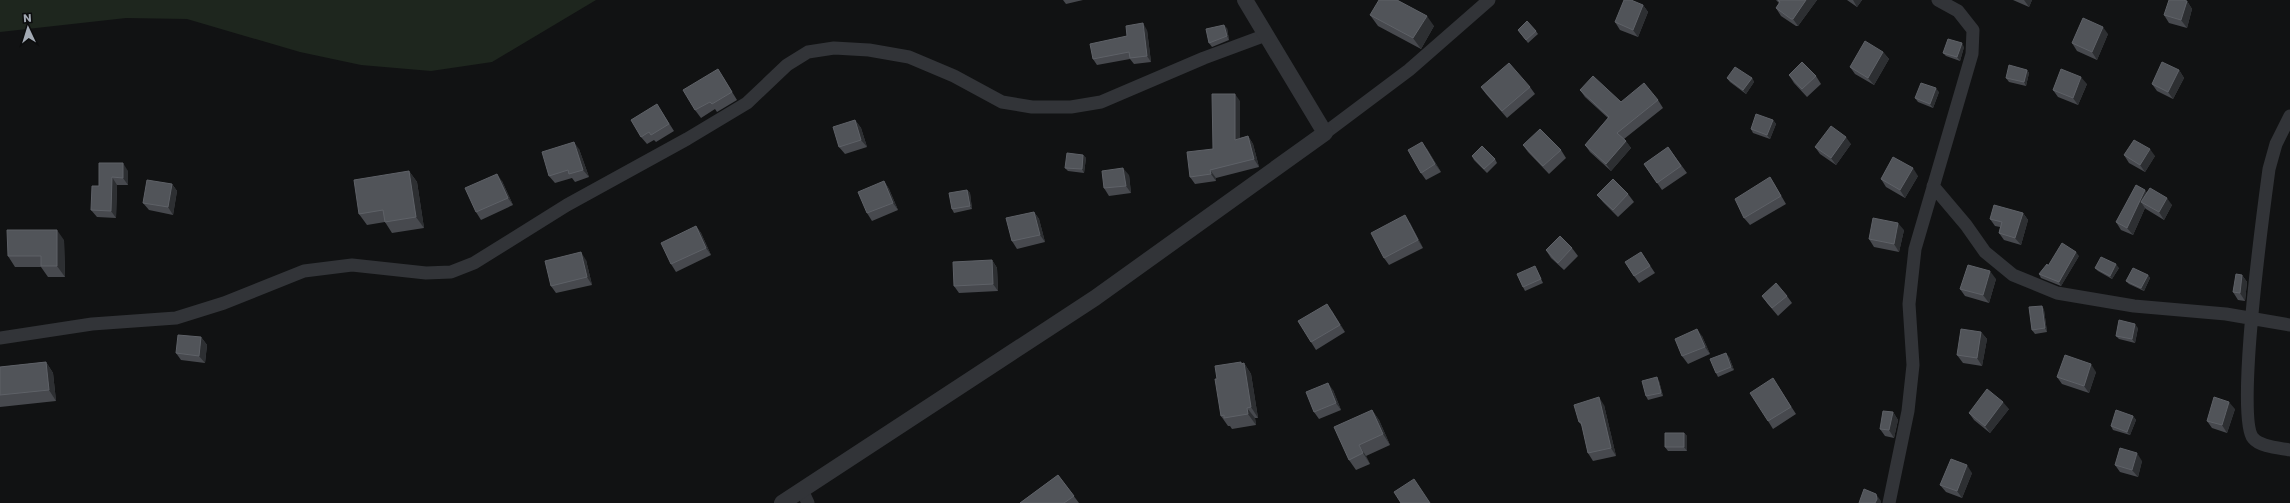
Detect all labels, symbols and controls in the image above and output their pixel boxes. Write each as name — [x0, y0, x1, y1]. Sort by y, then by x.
north arrow — [8, 8, 48, 48]
text: N — [23, 10, 32, 26]

